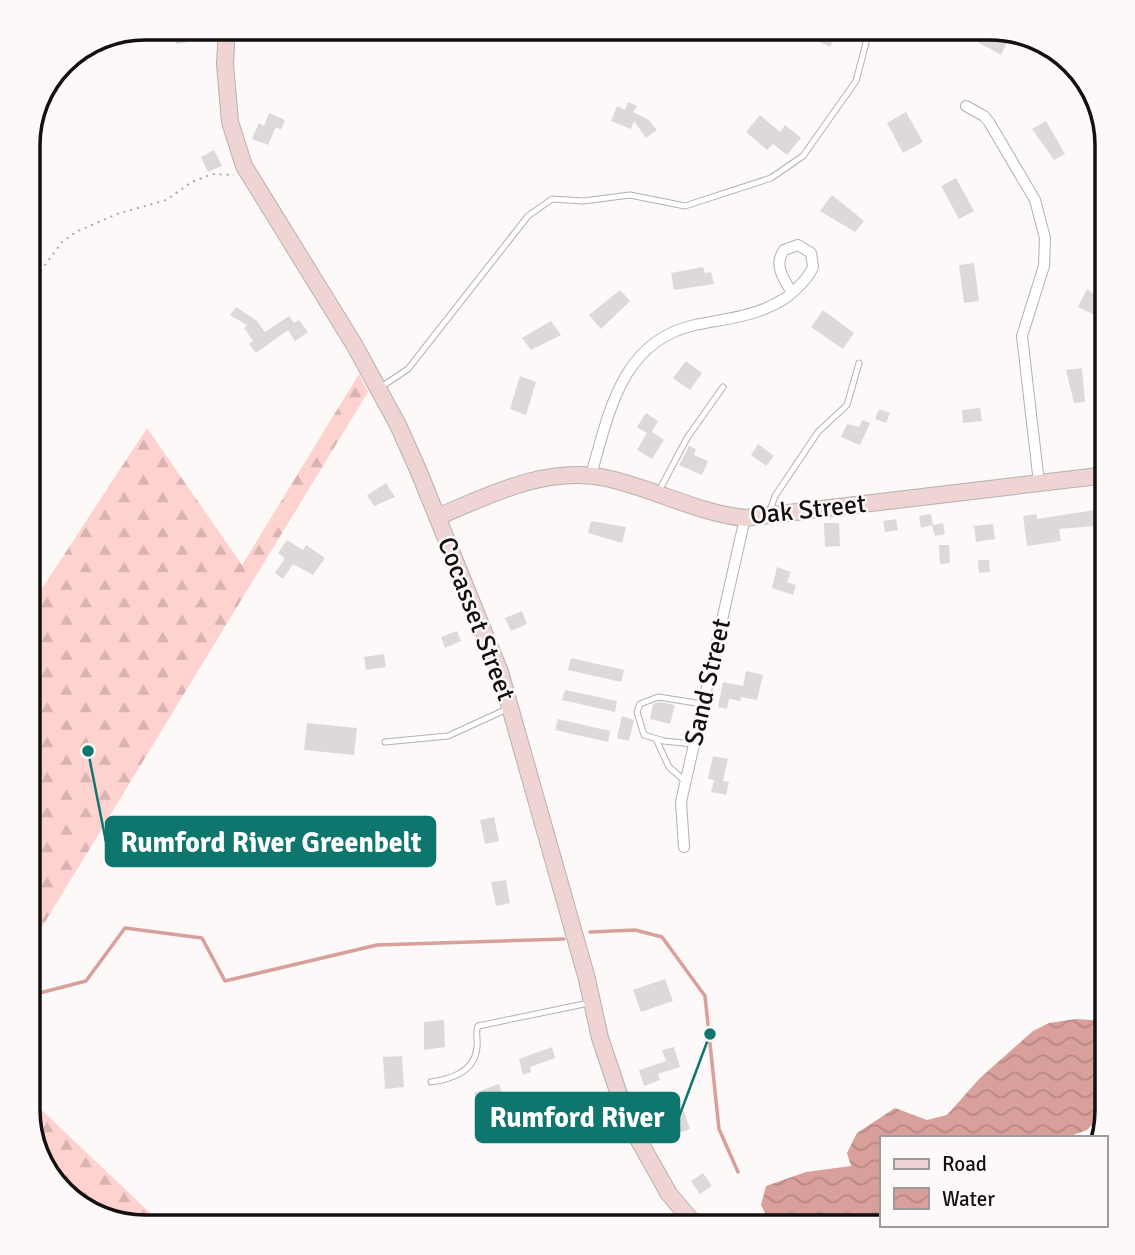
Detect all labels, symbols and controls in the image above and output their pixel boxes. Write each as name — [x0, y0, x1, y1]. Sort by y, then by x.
street label: Oak Street — [748, 488, 868, 532]
street label: Cocasset Street — [430, 533, 522, 705]
street label: Sand Street — [678, 616, 738, 748]
callout: Rumford River Greenbelt — [106, 817, 435, 866]
text: Rumford River Greenbelt — [121, 826, 422, 860]
callout: Rumford River — [476, 1093, 679, 1142]
text: Rumford River — [490, 1101, 665, 1135]
legend — [880, 1136, 1107, 1227]
text: Road — [942, 1151, 987, 1177]
text: Water — [942, 1186, 995, 1212]

